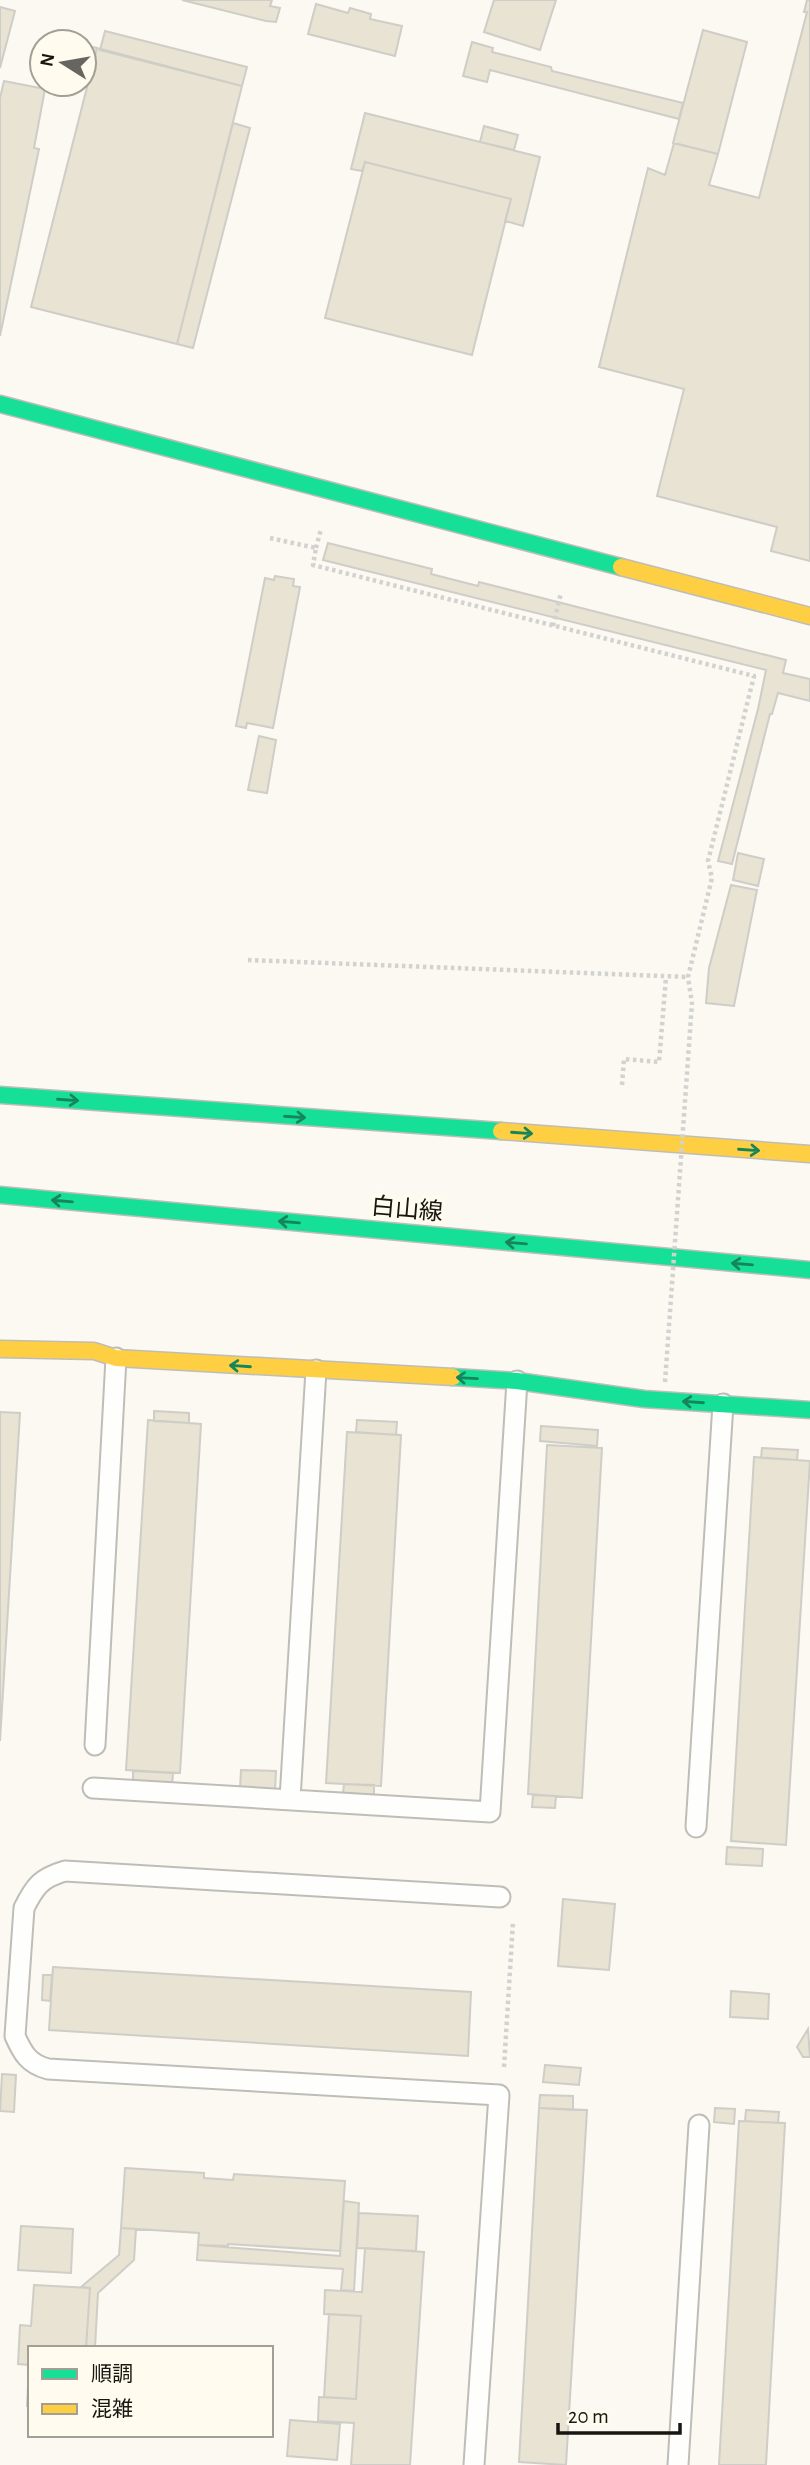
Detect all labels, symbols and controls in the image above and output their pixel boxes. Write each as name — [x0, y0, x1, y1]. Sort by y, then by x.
north arrow — [28, 28, 98, 98]
text: N — [37, 52, 58, 68]
one-way arrow — [56, 1094, 79, 1107]
one-way arrow — [283, 1111, 306, 1124]
one-way arrow — [510, 1127, 533, 1140]
one-way arrow — [737, 1144, 760, 1157]
street label: 白山線 — [370, 1193, 444, 1225]
one-way arrow — [52, 1194, 74, 1207]
one-way arrow — [278, 1215, 301, 1228]
one-way arrow — [505, 1236, 527, 1249]
one-way arrow — [731, 1257, 754, 1270]
one-way arrow — [229, 1359, 252, 1372]
one-way arrow — [456, 1371, 479, 1384]
one-way arrow — [682, 1396, 705, 1409]
legend — [28, 2346, 273, 2437]
text: 順調 — [91, 2363, 133, 2385]
scale bar — [558, 2392, 680, 2436]
text: 混雑 — [91, 2398, 133, 2420]
text: 20 m — [568, 2406, 609, 2427]

